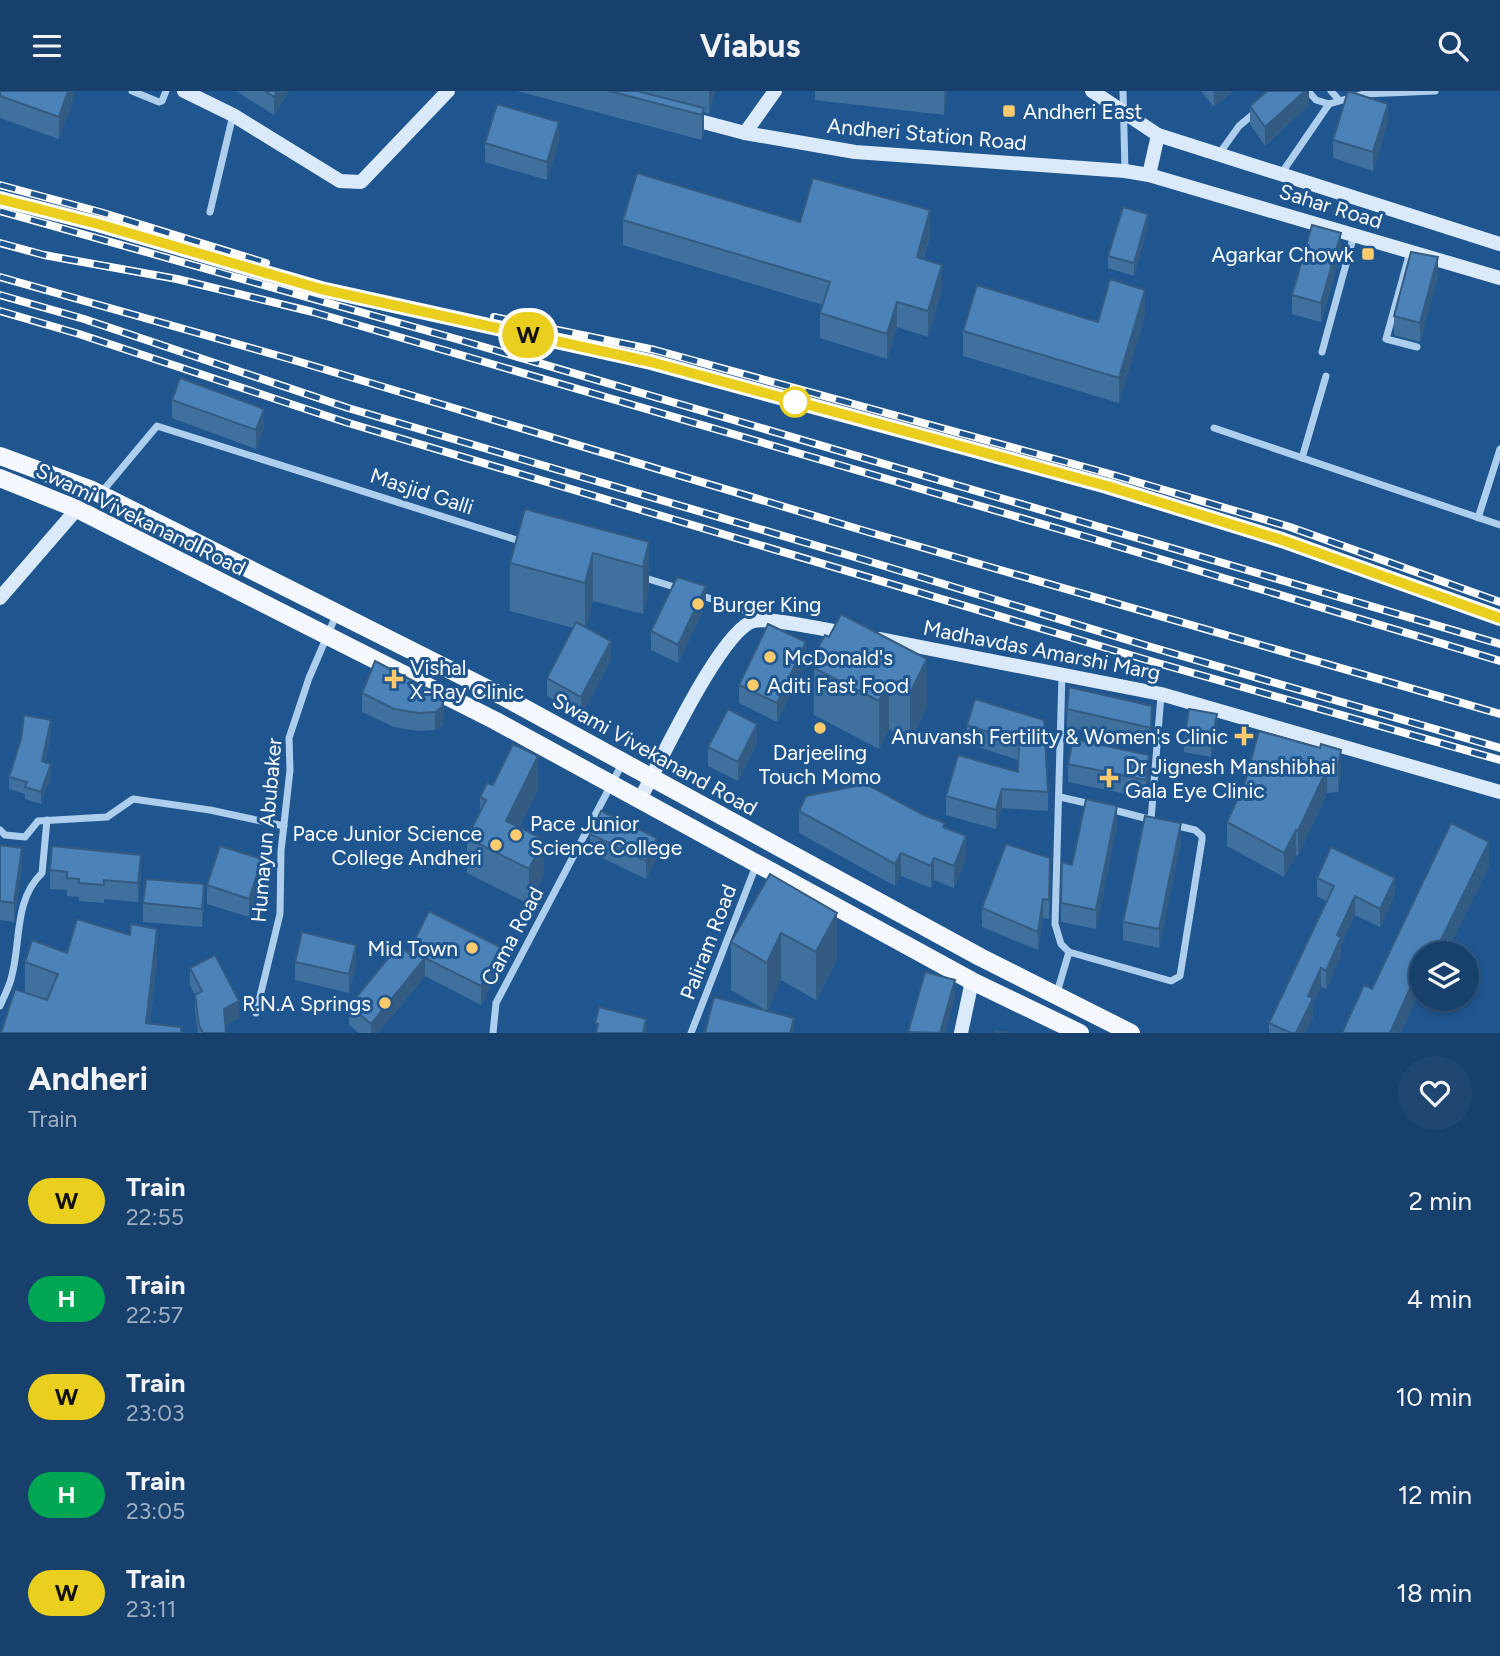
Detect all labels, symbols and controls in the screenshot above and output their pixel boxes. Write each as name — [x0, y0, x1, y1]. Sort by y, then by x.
icon: menu — [28, 27, 66, 65]
text: Viabus — [700, 27, 800, 65]
icon: search — [1434, 27, 1472, 65]
place label: Andheri East — [1023, 99, 1143, 124]
marker: Andheri East — [1001, 103, 1017, 119]
street label: Andheri Station Road — [826, 113, 1028, 155]
street label: Sahar Road — [1276, 178, 1386, 234]
place label: Agarkar Chowk — [1211, 242, 1355, 267]
marker: Agarkar Chowk — [1360, 246, 1376, 262]
line badge: W — [505, 312, 551, 358]
text: W — [516, 320, 540, 349]
unlabelled marker — [780, 387, 810, 417]
street label: Swami Vivekanand Road — [32, 457, 250, 581]
street label: Masjid Galli — [367, 463, 477, 519]
place label: Burger King — [712, 592, 821, 617]
marker: Burger King — [690, 596, 706, 612]
street label: Madhavdas Amarshi Marg — [921, 615, 1163, 685]
place label: McDonald's — [784, 645, 893, 670]
marker: McDonald's — [762, 649, 778, 665]
place label: Vishal X-Ray Clinic — [410, 655, 524, 704]
marker: Vishal X-Ray Clinic — [384, 669, 404, 689]
place label: Aditi Fast Food — [767, 673, 909, 698]
marker: Aditi Fast Food — [745, 677, 761, 693]
street label: Swami Vivekanand Road — [548, 687, 762, 821]
marker: Darjeeling Touch Momo — [812, 720, 828, 736]
place label: Anuvansh Fertility & Women's Clinic — [891, 724, 1228, 749]
marker: Anuvansh Fertility & Women's Clinic — [1234, 726, 1254, 746]
street label: Humayun Abubaker — [245, 737, 287, 923]
place label: Darjeeling Touch Momo — [759, 740, 881, 789]
place label: Dr Jignesh Manshibhai Gala Eye Clinic — [1125, 754, 1336, 803]
marker: Dr Jignesh Manshibhai Gala Eye Clinic — [1099, 768, 1119, 788]
place label: Pace Junior Science College — [530, 811, 682, 860]
place label: Pace Junior Science College Andheri — [293, 821, 482, 870]
marker: Pace Junior Science College — [508, 827, 524, 843]
marker: Pace Junior Science College Andheri — [488, 837, 504, 853]
street label: Paliram Road — [675, 881, 741, 1003]
street label: Cama Road — [476, 882, 548, 990]
place label: Mid Town — [367, 936, 458, 961]
marker: Mid Town — [464, 940, 480, 956]
map controls — [1409, 941, 1479, 1011]
button: layers — [1409, 941, 1479, 1011]
place label: R.N.A Springs — [242, 991, 371, 1016]
marker: R.N.A Springs — [377, 995, 393, 1011]
button: heart — [1398, 1056, 1472, 1130]
text: Andheri — [28, 1059, 148, 1098]
text: Train — [28, 1105, 77, 1133]
text: Train — [126, 1171, 186, 1203]
text: 2 min — [1408, 1185, 1472, 1217]
text: W — [55, 1186, 78, 1215]
text: 22:55 — [126, 1203, 184, 1231]
text: Train — [126, 1269, 186, 1301]
text: 4 min — [1407, 1283, 1472, 1315]
text: H — [58, 1284, 76, 1313]
text: 22:57 — [126, 1301, 183, 1329]
text: Train — [126, 1367, 186, 1399]
text: 10 min — [1396, 1381, 1472, 1413]
text: W — [55, 1382, 78, 1411]
text: 23:03 — [126, 1399, 184, 1427]
text: Train — [126, 1465, 186, 1497]
text: 12 min — [1398, 1479, 1472, 1511]
text: H — [58, 1480, 76, 1509]
text: 23:05 — [126, 1497, 185, 1525]
text: Train — [126, 1563, 186, 1595]
text: 18 min — [1396, 1577, 1472, 1609]
text: W — [55, 1578, 78, 1607]
text: 23:11 — [126, 1595, 176, 1623]

